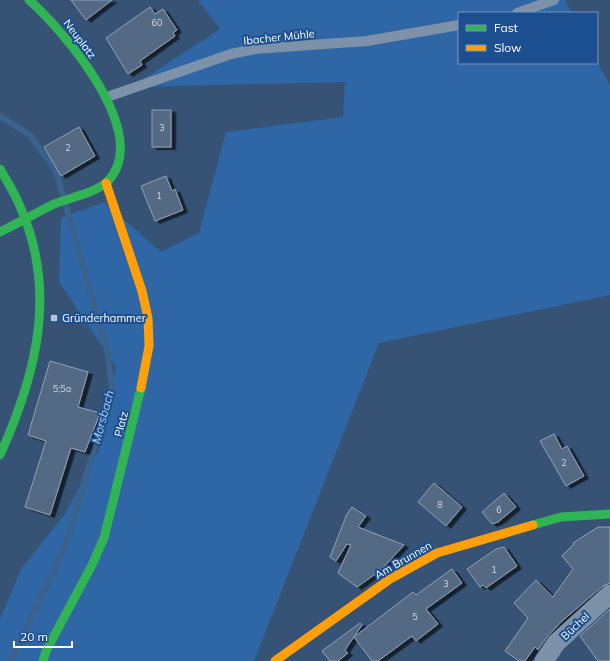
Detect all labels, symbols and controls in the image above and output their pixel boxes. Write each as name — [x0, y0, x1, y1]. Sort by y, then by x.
legend — [458, 12, 598, 64]
street label: Neuplatz — [61, 16, 100, 62]
house number: 60 — [152, 17, 162, 28]
text: Fast — [494, 20, 518, 35]
street label: Ibacher Mühle — [243, 26, 315, 48]
text: Slow — [494, 40, 522, 55]
house number: 3 — [159, 122, 165, 133]
house number: 2 — [65, 142, 71, 153]
house number: 1 — [156, 190, 162, 201]
place label: Gründerhammer — [62, 311, 146, 325]
marker: Gründerhammer — [49, 313, 59, 323]
house number: 5;5a — [53, 383, 71, 394]
water label: Morsbach — [88, 388, 117, 445]
street label: Platz — [111, 409, 131, 438]
house number: 2 — [561, 457, 567, 468]
house number: 8 — [437, 499, 443, 510]
house number: 6 — [496, 504, 502, 515]
street label: Am Brunnen — [372, 538, 434, 582]
house number: 1 — [491, 564, 497, 575]
house number: 3 — [443, 578, 449, 589]
street label: Büchel — [558, 609, 592, 643]
house number: 5 — [412, 611, 418, 622]
scale bar — [14, 623, 72, 649]
text: 20 m — [20, 629, 48, 644]

